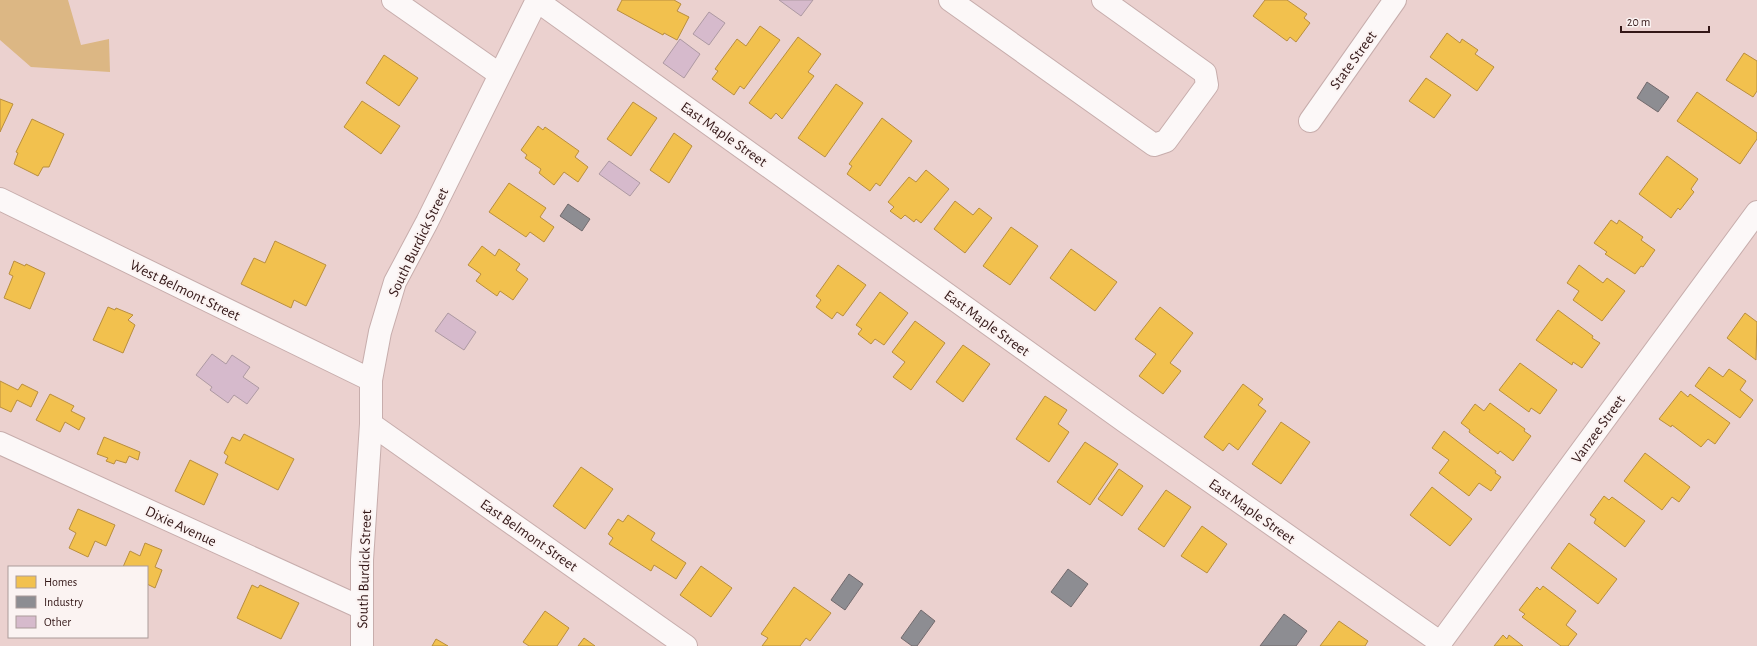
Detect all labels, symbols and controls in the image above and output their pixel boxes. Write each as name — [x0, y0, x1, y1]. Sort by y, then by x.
scale bar — [1621, 8, 1709, 34]
text: 20 m — [1627, 16, 1650, 28]
street label: State Street — [1327, 28, 1380, 92]
street label: East Maple Street — [678, 99, 770, 170]
street label: South Burdick Street — [386, 185, 451, 299]
street label: West Belmont Street — [127, 257, 242, 324]
street label: East Maple Street — [941, 288, 1032, 359]
street label: Vanzee Street — [1569, 392, 1628, 466]
street label: East Maple Street — [1206, 476, 1298, 547]
street label: East Belmont Street — [477, 496, 580, 575]
street label: Dixie Avenue — [143, 503, 219, 549]
street label: South Burdick Street — [355, 509, 374, 629]
legend — [8, 566, 148, 638]
text: Homes — [44, 576, 77, 588]
text: Industry — [44, 596, 83, 609]
text: Other — [44, 616, 71, 628]

